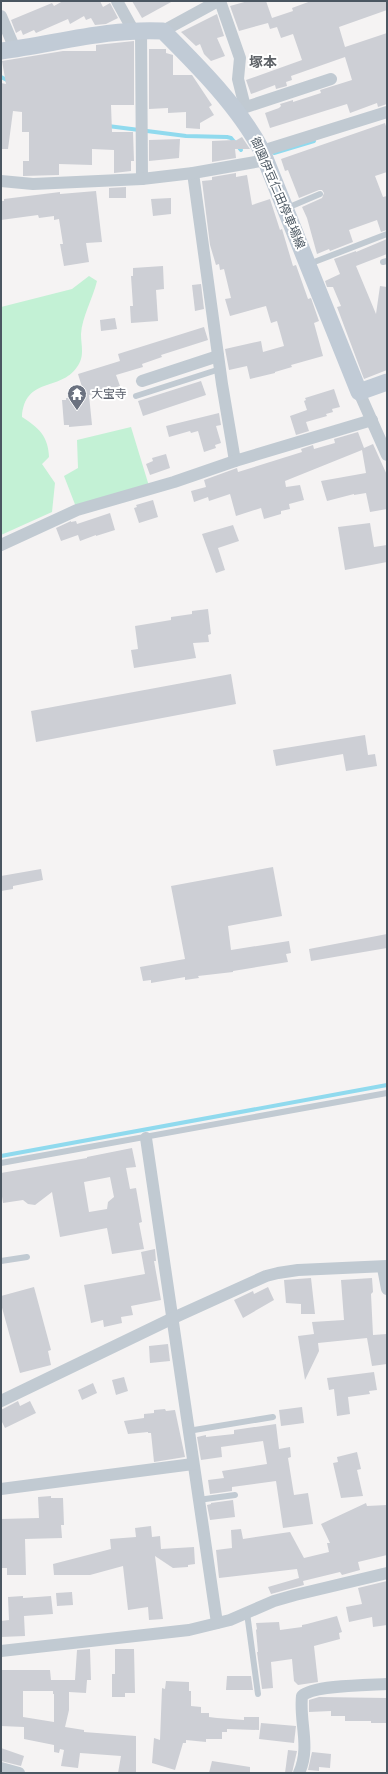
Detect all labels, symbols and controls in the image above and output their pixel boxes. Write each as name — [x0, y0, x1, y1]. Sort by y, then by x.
district label: 塚本 — [249, 54, 277, 70]
street label: 御園伊豆仁田停車場線 — [248, 135, 308, 251]
temple icon: 大宝寺 — [66, 383, 88, 411]
place label: 大宝寺 — [91, 387, 127, 401]

